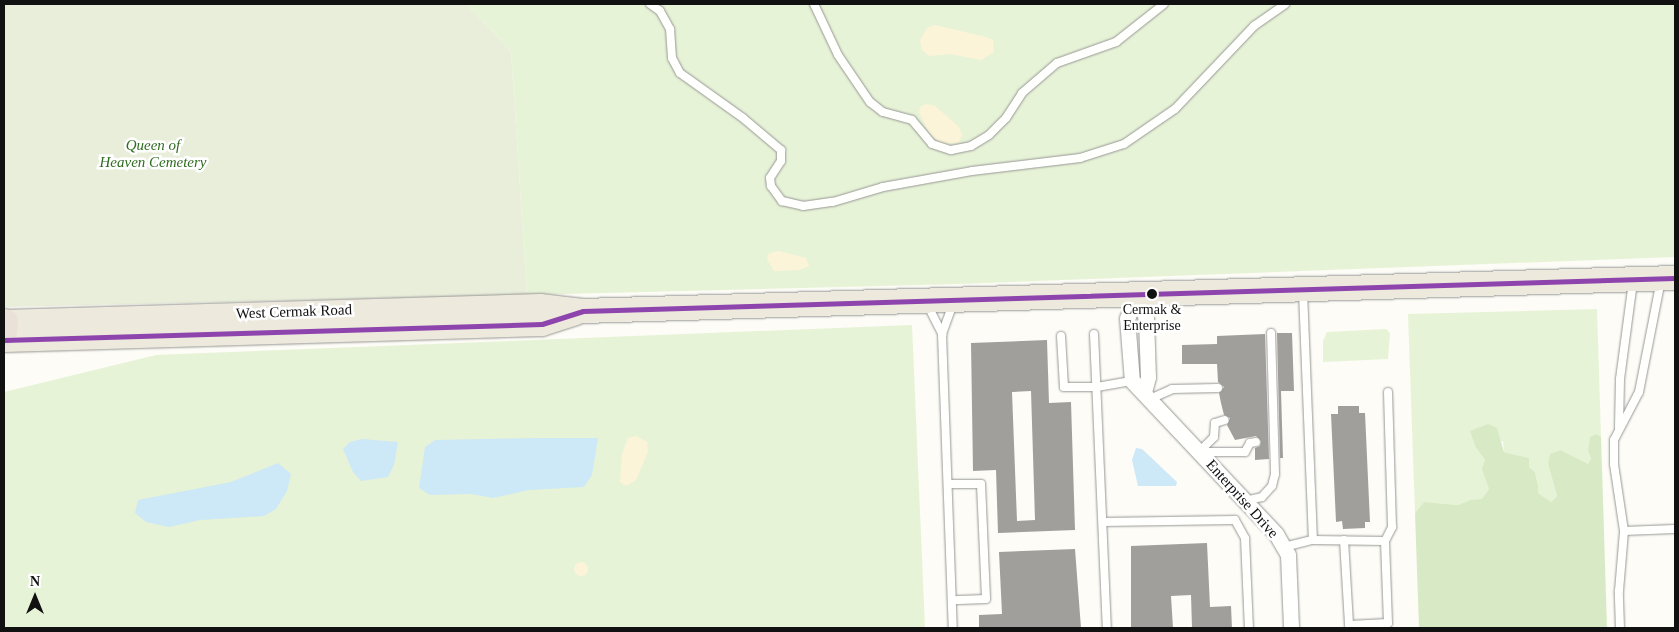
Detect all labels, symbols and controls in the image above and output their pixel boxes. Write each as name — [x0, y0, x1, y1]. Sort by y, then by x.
park label: Queen of Heaven Cemetery — [99, 136, 207, 171]
marker: Cermak & Enterprise — [1147, 289, 1157, 299]
street label: West Cermak Road — [236, 301, 352, 323]
place label: Cermak & Enterprise — [1123, 302, 1181, 334]
street label: Enterprise Drive — [1202, 456, 1282, 542]
north arrow — [10, 572, 60, 622]
text: N — [30, 574, 40, 589]

